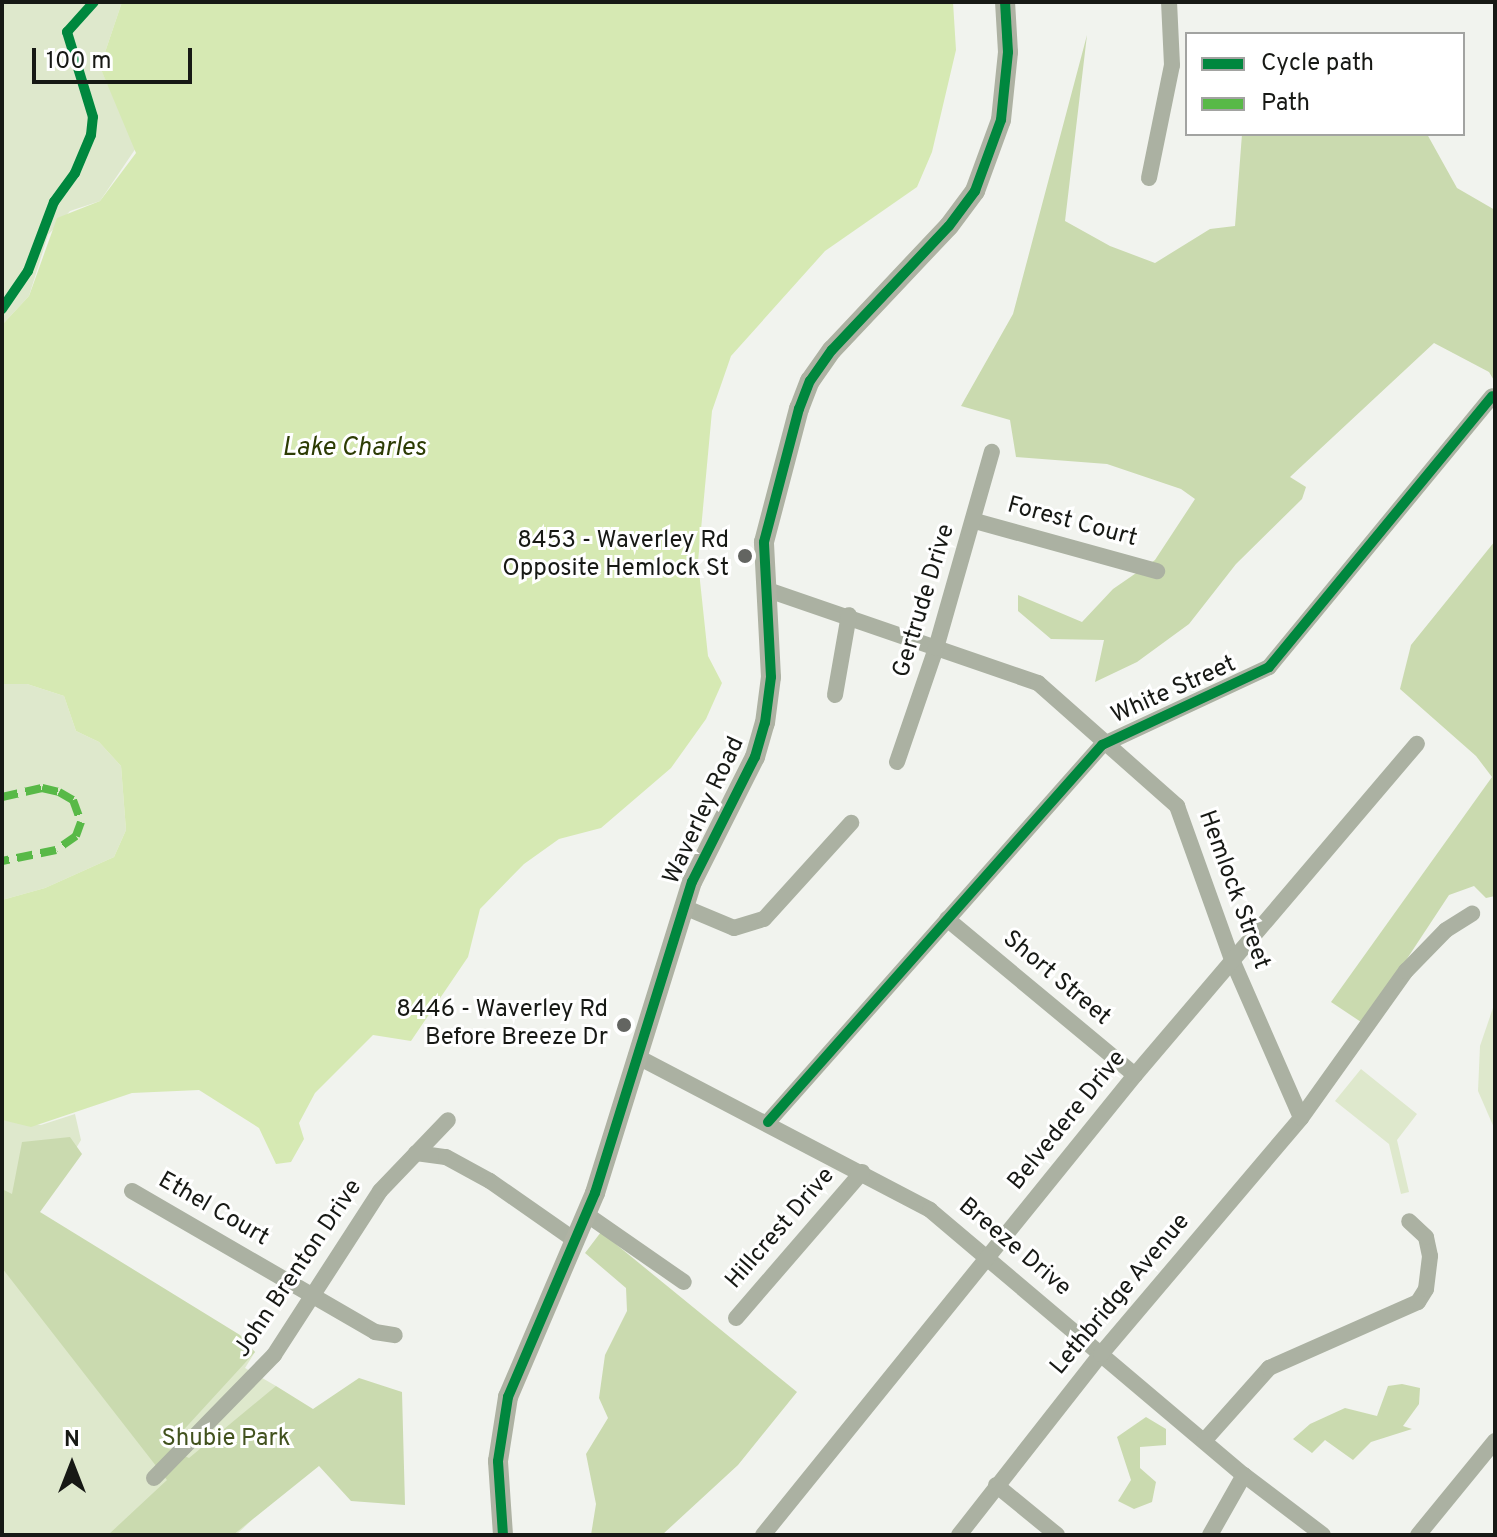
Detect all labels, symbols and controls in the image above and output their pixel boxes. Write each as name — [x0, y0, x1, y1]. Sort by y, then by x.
scale bar — [36, 32, 196, 82]
legend — [1185, 32, 1465, 136]
text: 100 m — [46, 47, 112, 77]
text: Cycle path — [1261, 49, 1374, 79]
text: Path — [1261, 89, 1310, 119]
water label: Lake Charles — [282, 433, 426, 465]
street label: Forest Court — [1004, 492, 1140, 554]
street label: Gertrude Drive — [888, 521, 962, 681]
place label: 8453 - Waverley Rd Opposite Hemlock St — [502, 528, 729, 584]
marker: 8453 - Waverley Rd Opposite Hemlock St — [736, 547, 754, 565]
street label: White Street — [1107, 651, 1241, 731]
street label: Waverley Road — [658, 733, 752, 889]
street label: Hemlock Street — [1191, 807, 1275, 973]
street label: Short Street — [996, 926, 1116, 1032]
place label: 8446 - Waverley Rd Before Breeze Dr — [396, 997, 608, 1053]
marker: 8446 - Waverley Rd Before Breeze Dr — [615, 1016, 633, 1034]
street label: Belvedere Drive — [1003, 1045, 1133, 1197]
street label: Hillcrest Drive — [720, 1162, 842, 1296]
street label: Ethel Court — [153, 1167, 273, 1253]
street label: John Brenton Drive — [229, 1175, 369, 1363]
street label: Breeze Drive — [952, 1193, 1076, 1303]
street label: Lethbridge Avenue — [1045, 1208, 1197, 1382]
north arrow — [32, 1425, 112, 1505]
park label: Shubie Park — [161, 1426, 291, 1454]
text: N — [64, 1427, 80, 1454]

